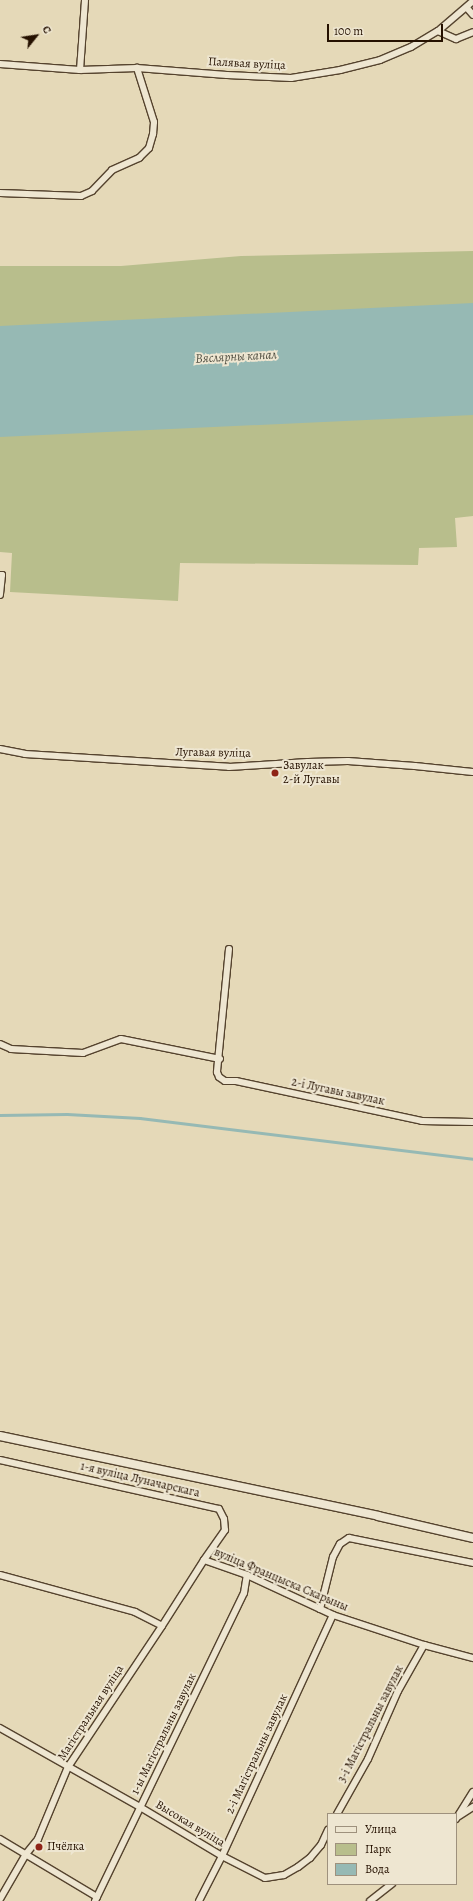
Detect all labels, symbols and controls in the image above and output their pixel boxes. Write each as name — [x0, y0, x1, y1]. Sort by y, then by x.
north arrow — [16, 16, 56, 56]
scale bar — [329, 16, 445, 42]
text: С — [39, 23, 55, 36]
text: 100 m — [334, 23, 363, 39]
street label: Палявая вуліца — [208, 55, 286, 73]
water label: Вяслярны канал — [195, 347, 277, 367]
street label: Лугавая вуліца — [175, 745, 251, 761]
place label: Завулак 2-й Лугавы — [283, 759, 340, 787]
marker: Завулак 2-й Лугавы — [270, 768, 280, 778]
street label: 2-і Лугавы завулак — [290, 1075, 386, 1109]
street label: 1-я вуліца Луначарскага — [79, 1459, 201, 1501]
street label: вуліца Францыска Скарыны — [212, 1545, 350, 1615]
street label: Магістральная вуліца — [55, 1663, 127, 1763]
street label: 3-і Магістральны завулак — [335, 1663, 407, 1785]
street label: 1-ы Магістральны завулак — [128, 1671, 200, 1797]
street label: 2-і Магістральны завулак — [223, 1692, 291, 1816]
street label: Высокая вуліца — [153, 1798, 227, 1850]
legend — [327, 1813, 457, 1885]
text: Улица — [365, 1821, 396, 1837]
place label: Пчёлка — [47, 1840, 84, 1854]
text: Парк — [365, 1841, 391, 1857]
marker: Пчёлка — [34, 1842, 44, 1852]
text: Вода — [365, 1861, 390, 1877]

